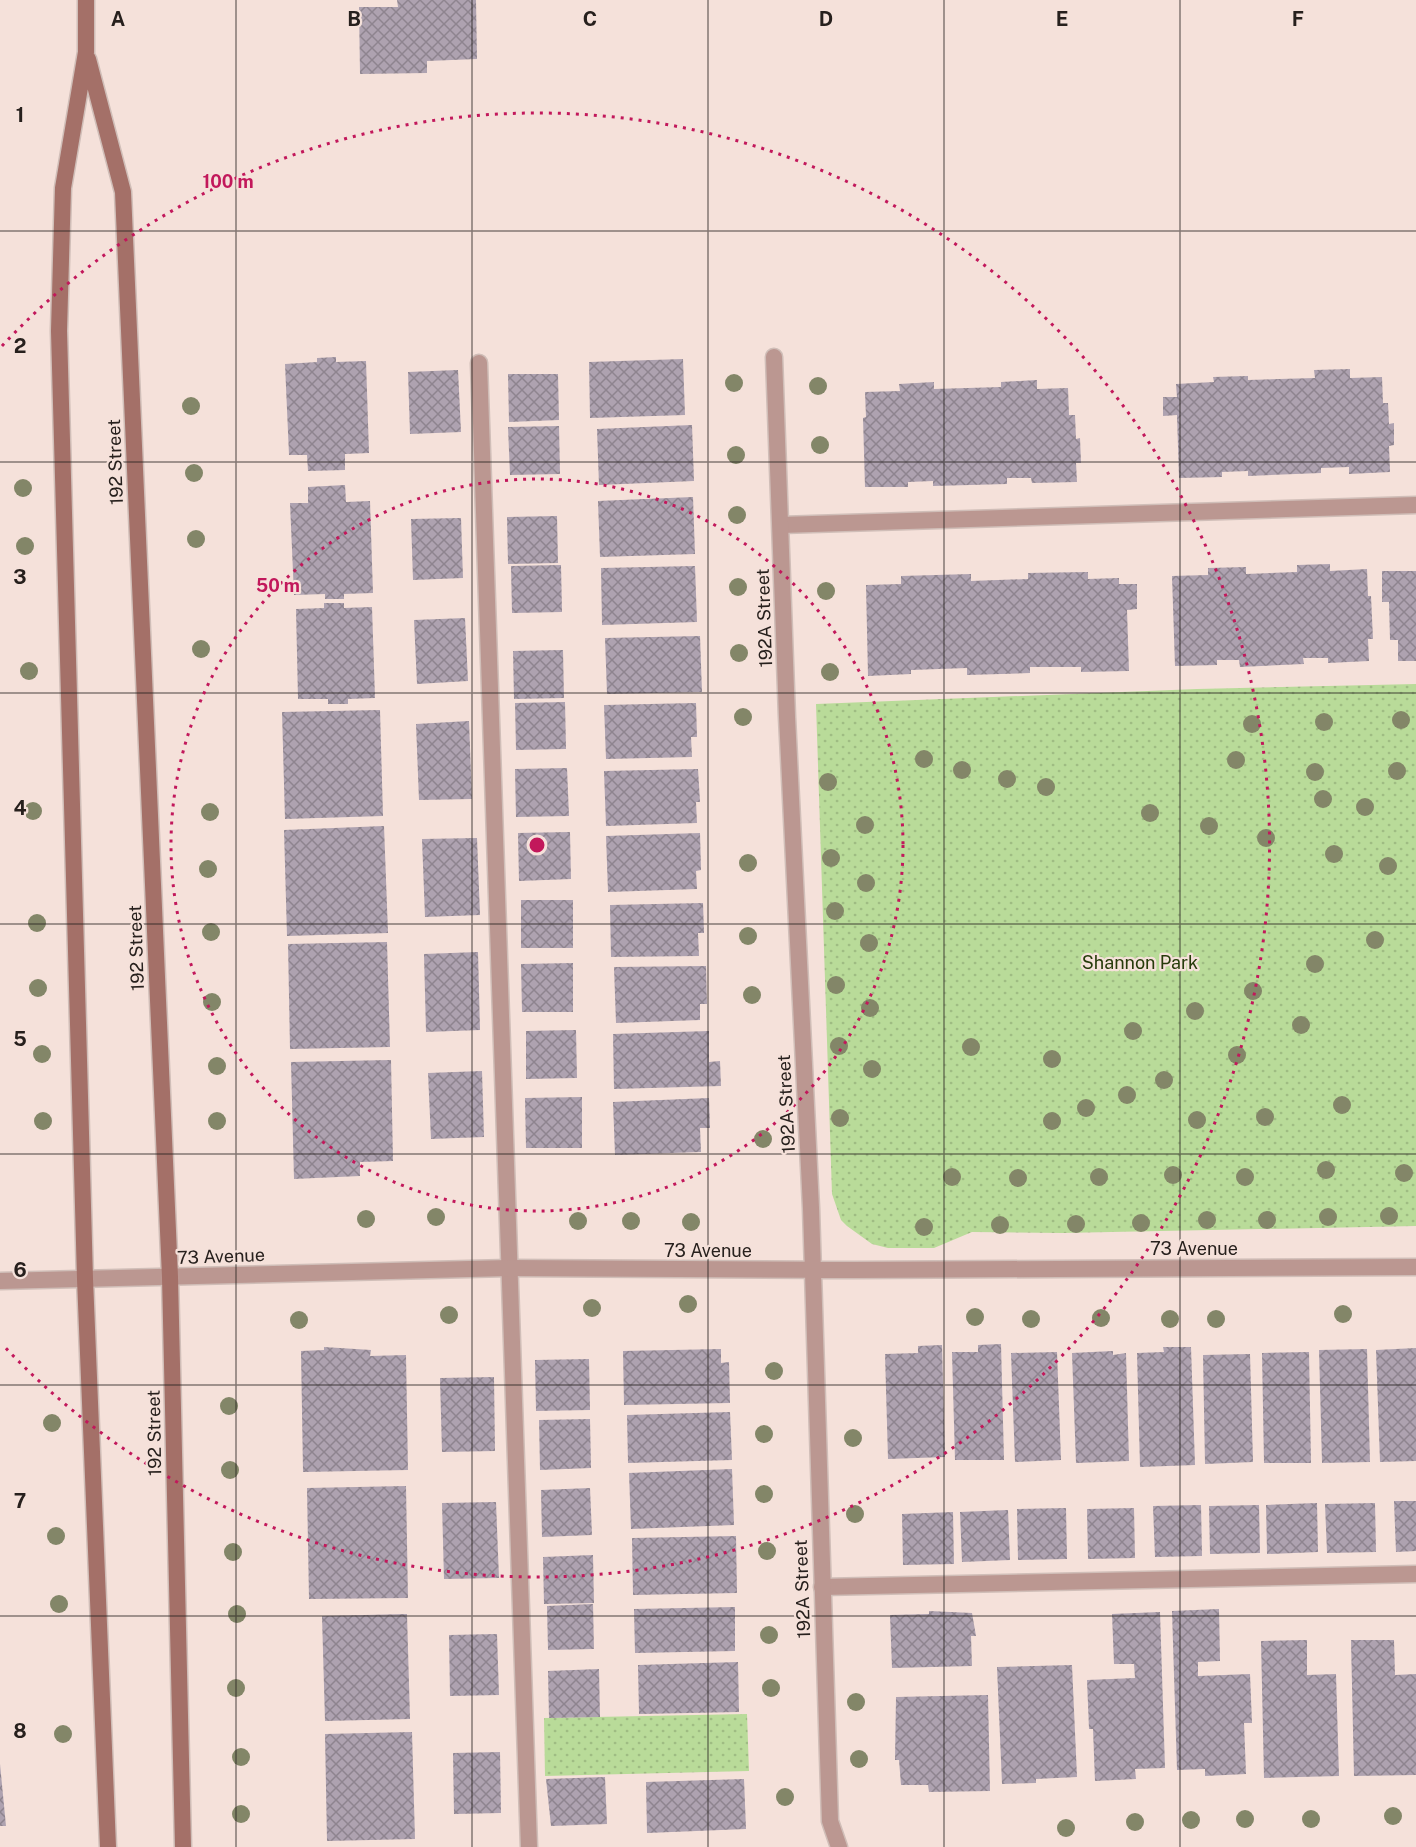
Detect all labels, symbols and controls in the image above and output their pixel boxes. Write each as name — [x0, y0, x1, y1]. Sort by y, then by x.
text: A — [111, 7, 125, 31]
text: B — [347, 7, 361, 31]
text: C — [583, 7, 597, 31]
text: D — [819, 7, 833, 31]
text: E — [1056, 7, 1068, 31]
text: F — [1292, 7, 1304, 31]
text: 1 — [16, 103, 24, 127]
text: 100 m — [202, 171, 254, 192]
text: 2 — [14, 334, 26, 358]
street label: 192 Street — [103, 419, 127, 505]
text: 3 — [13, 565, 27, 589]
street label: 192A Street — [752, 568, 776, 668]
text: 50 m — [256, 575, 300, 596]
text: 4 — [13, 796, 27, 820]
centre of rings — [527, 835, 547, 855]
street label: 192 Street — [124, 905, 148, 991]
park label: Shannon Park — [1082, 952, 1198, 973]
text: 5 — [13, 1027, 27, 1051]
street label: 192A Street — [773, 1054, 799, 1154]
street label: 73 Avenue — [1150, 1238, 1238, 1259]
street label: 73 Avenue — [664, 1240, 752, 1261]
street label: 73 Avenue — [177, 1244, 265, 1268]
text: 6 — [13, 1258, 27, 1282]
street label: 192 Street — [143, 1390, 165, 1476]
text: 7 — [14, 1489, 26, 1513]
street label: 192A Street — [790, 1539, 814, 1639]
text: 8 — [13, 1719, 27, 1743]

